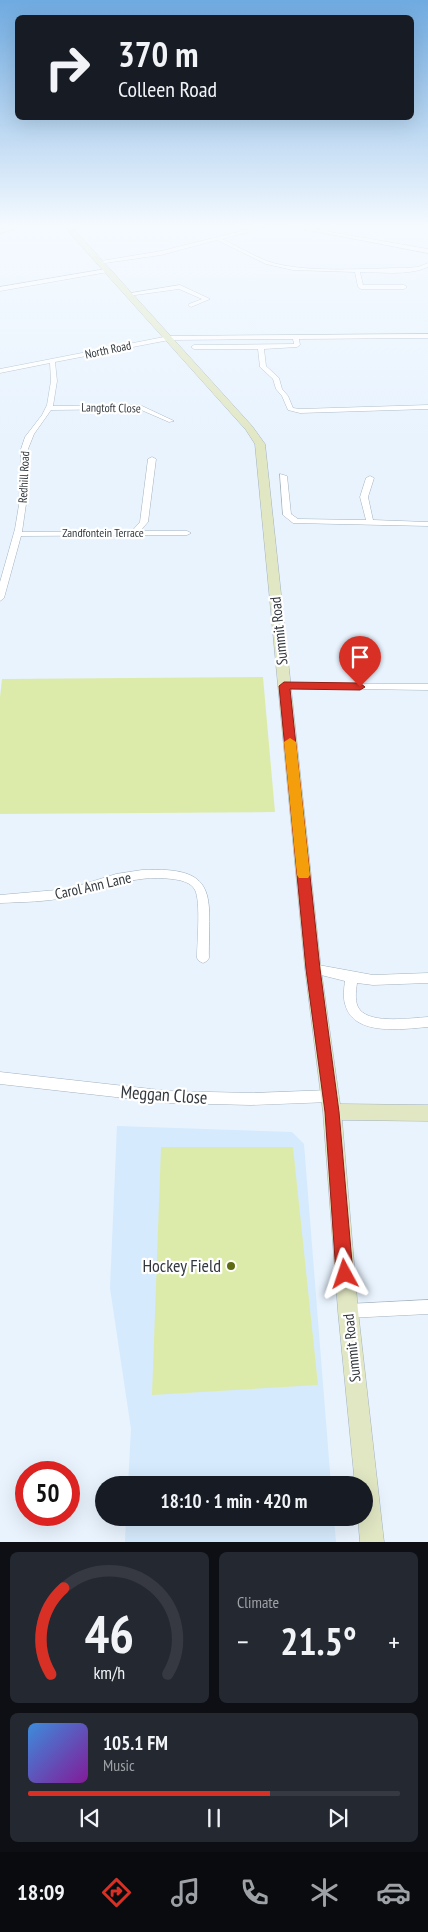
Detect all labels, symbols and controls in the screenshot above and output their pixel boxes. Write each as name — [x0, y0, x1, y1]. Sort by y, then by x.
text: 370 m — [118, 31, 199, 77]
icon: right — [35, 35, 100, 100]
text: Colleen Road — [118, 75, 217, 103]
street label: North Road — [83, 337, 132, 362]
street label: Langtoft Close — [81, 399, 141, 416]
street label: Redhill Road — [15, 451, 32, 503]
street label: Zandfontein Terrace — [62, 525, 144, 540]
street label: Summit Road — [265, 596, 292, 666]
pin — [339, 636, 381, 687]
icon: arrive — [346, 643, 374, 671]
street label: Carol Ann Lane — [53, 868, 133, 904]
street label: Meggan Close — [120, 1080, 208, 1109]
position arrow — [318, 1247, 370, 1299]
place label: Hockey Field — [142, 1254, 221, 1277]
marker: Hockey Field — [225, 1260, 237, 1272]
street label: Summit Road — [338, 1313, 365, 1383]
speed limit sign: 50 — [15, 1461, 80, 1526]
text: 18:10 · 1 min · 420 m — [161, 1489, 307, 1513]
text: Climate — [237, 1592, 279, 1612]
text: 46 — [85, 1600, 134, 1667]
text: 21.5° — [280, 1616, 357, 1665]
text: − — [237, 1623, 249, 1660]
text: + — [388, 1623, 400, 1660]
text: km/h — [94, 1661, 125, 1684]
text: 105.1 FM — [103, 1731, 168, 1755]
text: Music — [103, 1755, 135, 1775]
icon: previous — [76, 1804, 104, 1832]
icon: pause — [200, 1804, 228, 1832]
icon: next — [324, 1804, 352, 1832]
icon: directions — [99, 1875, 134, 1910]
icon: music — [168, 1875, 203, 1910]
icon: phone — [237, 1875, 272, 1910]
icon: climate — [307, 1875, 342, 1910]
icon: car — [376, 1875, 411, 1910]
text: 18:09 — [17, 1878, 65, 1906]

